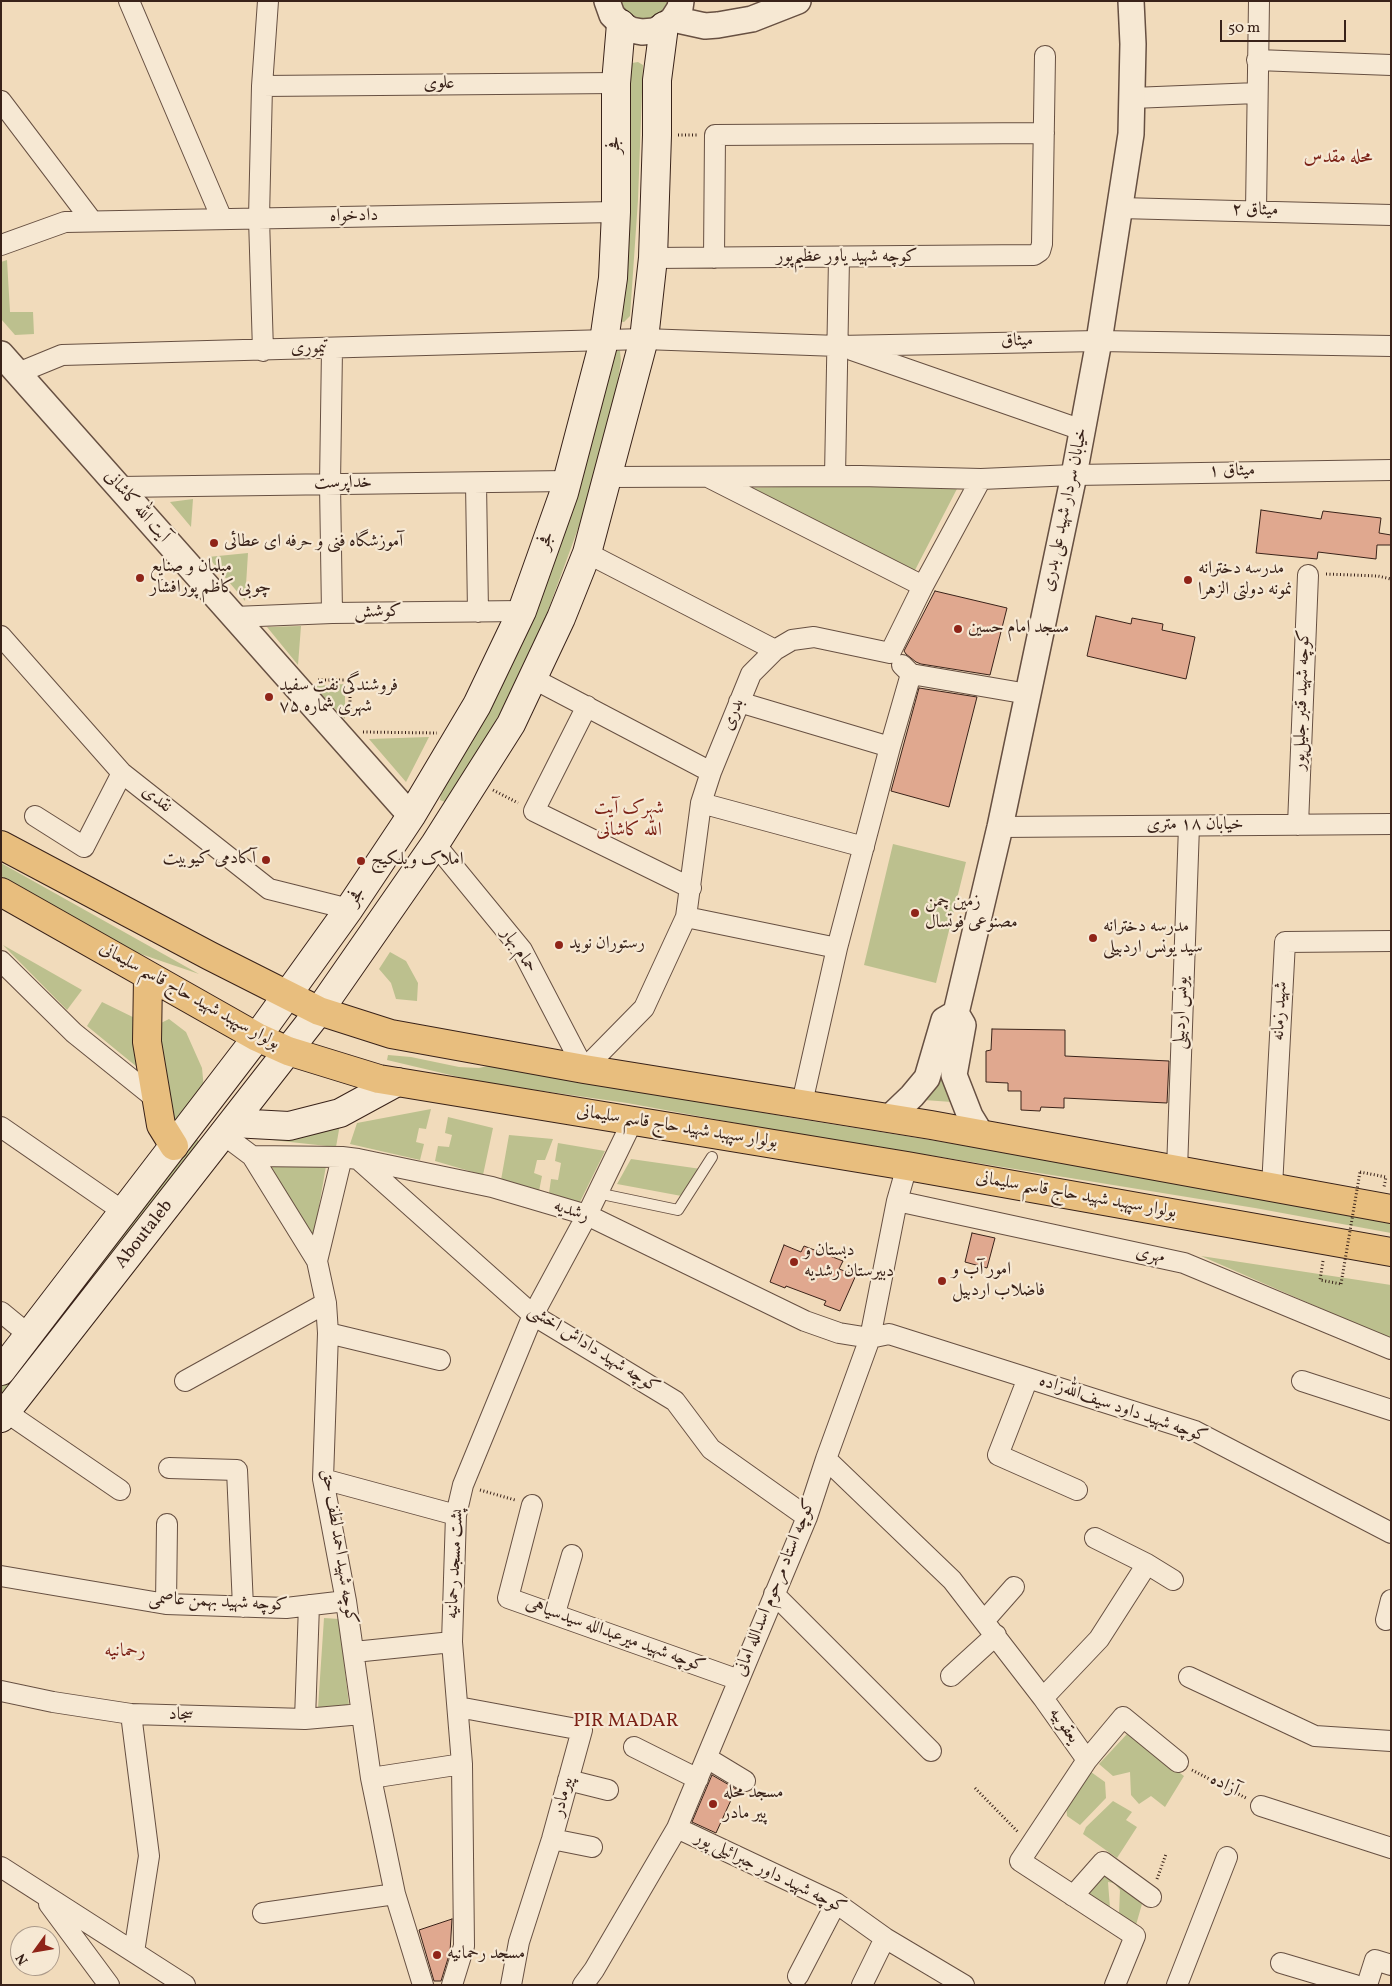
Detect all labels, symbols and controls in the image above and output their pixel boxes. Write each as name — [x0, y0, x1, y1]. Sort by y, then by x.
scale bar — [1222, 10, 1348, 42]
text: 50 m — [1228, 18, 1260, 39]
street label: علوی — [423, 74, 455, 96]
street label: فجر — [605, 136, 627, 154]
district label: محله مقدس — [1304, 148, 1372, 170]
street label: میثاق ۲ — [1232, 200, 1278, 222]
street label: دادخواه — [329, 206, 379, 228]
street label: کوچه شهید یاور عظیم‌پور — [776, 247, 918, 269]
street label: میثاق — [1001, 331, 1033, 353]
street label: تیموری — [291, 338, 327, 360]
street label: خیابان سردار شهید علی بدری — [1038, 426, 1094, 594]
street label: میثاق ۱ — [1209, 461, 1255, 483]
street label: آیت الله کاشانی — [99, 466, 173, 548]
street label: خداپرست — [314, 473, 372, 495]
street label: فجر — [534, 529, 560, 553]
place label: آموزشگاه فنی و حرفه ای عطائی — [224, 532, 403, 554]
marker: آموزشگاه فنی و حرفه ای عطائی — [208, 537, 220, 549]
place label: مبلمان و صنایع چوبی کاظم پورافشار — [150, 557, 271, 600]
place label: مدرسه دخترانه نمونه دولتی الزهرا — [1198, 559, 1292, 602]
marker: مبلمان و صنایع چوبی کاظم پورافشار — [134, 572, 146, 584]
marker: مدرسه دخترانه نمونه دولتی الزهرا — [1182, 574, 1194, 586]
street label: کوشش — [354, 602, 402, 624]
place label: مسجد امام حسین — [968, 618, 1069, 640]
marker: مسجد امام حسین — [952, 623, 964, 635]
street label: کوچه شهید قنبر جلیل‌پور — [1290, 629, 1316, 771]
place label: فروشندگی نفت سفید شهری شماره ۷۵ — [279, 676, 398, 719]
marker: فروشندگی نفت سفید شهری شماره ۷۵ — [263, 691, 275, 703]
street label: بدری — [718, 696, 750, 734]
street label: نقدی — [137, 781, 175, 819]
district label: شهرک آیت الله کاشانی — [594, 799, 664, 843]
street label: خیابان ۱۸ متری — [1146, 815, 1244, 837]
place label: آکادمی کیوبیت — [163, 849, 256, 871]
place label: املاک ویلکیج — [371, 850, 464, 872]
marker: آکادمی کیوبیت — [260, 854, 272, 866]
marker: املاک ویلکیج — [355, 855, 367, 867]
street label: فجر — [343, 884, 371, 910]
place label: زمین چمن مصنوعی فوتسال — [925, 892, 1018, 934]
marker: زمین چمن مصنوعی فوتسال — [909, 907, 921, 919]
place label: مدرسه دخترانه سید یونس اردبیلی — [1103, 917, 1203, 960]
street label: حمام بهار — [495, 924, 541, 978]
marker: مدرسه دخترانه سید یونس اردبیلی — [1087, 932, 1099, 944]
place label: رستوران نوید — [569, 934, 645, 956]
street label: بولوار سپهبد شهید حاج قاسم سلیمانی — [95, 938, 283, 1056]
marker: رستوران نوید — [553, 939, 565, 951]
street label: یونس اردبیلی — [1170, 976, 1194, 1050]
street label: شهید زمانه — [1269, 981, 1293, 1041]
street label: بولوار سپهبد شهید حاج قاسم سلیمانی — [575, 1101, 779, 1155]
street label: بولوار سپهبد شهید حاج قاسم سلیمانی — [974, 1168, 1178, 1224]
street label: Aboutaleb — [111, 1196, 179, 1274]
street label: رشدیه — [550, 1196, 592, 1228]
place label: دبستان و دبیرستان رشدیه — [804, 1241, 894, 1284]
street label: مهری — [1133, 1242, 1167, 1270]
marker: دبستان و دبیرستان رشدیه — [788, 1256, 800, 1268]
place label: امور آب و فاضلاب اردبیل — [952, 1260, 1045, 1302]
marker: امور آب و فاضلاب اردبیل — [936, 1275, 948, 1287]
street label: کوچه شهید داداش اخشی — [523, 1301, 663, 1399]
street label: کوچه شهید داود سیف‌الله‌زاده — [1036, 1371, 1210, 1449]
street label: کوچه شهید احمد لطف حق — [315, 1468, 361, 1626]
street label: کوچه استاد مرحوم اسدالله امانی — [730, 1496, 822, 1680]
street label: پشت مسجد رحمانیه — [442, 1508, 470, 1620]
street label: کوچه شهید بهمن عاصمی — [148, 1589, 288, 1617]
street label: کوچه شهید میرعبدالله سیدسیاهی — [522, 1593, 708, 1679]
district label: رحمانیه — [104, 1642, 146, 1664]
street label: یعقوبیه — [1043, 1704, 1083, 1748]
street label: سجاد — [168, 1705, 194, 1727]
district label: PIR MADAR — [568, 1712, 684, 1734]
street label: آزاده — [1206, 1769, 1242, 1803]
street label: پیرمادر — [548, 1775, 580, 1819]
place label: مسجد محله پیر مادر — [723, 1783, 783, 1826]
marker: مسجد محله پیر مادر — [707, 1798, 719, 1810]
street label: کوچه شهید داور جبرائیلی پور — [691, 1828, 849, 1920]
north arrow — [10, 1926, 60, 1976]
place label: مسجد رحمانیه — [447, 1944, 525, 1966]
text: N — [12, 1949, 33, 1968]
marker: مسجد رحمانیه — [431, 1949, 443, 1961]

